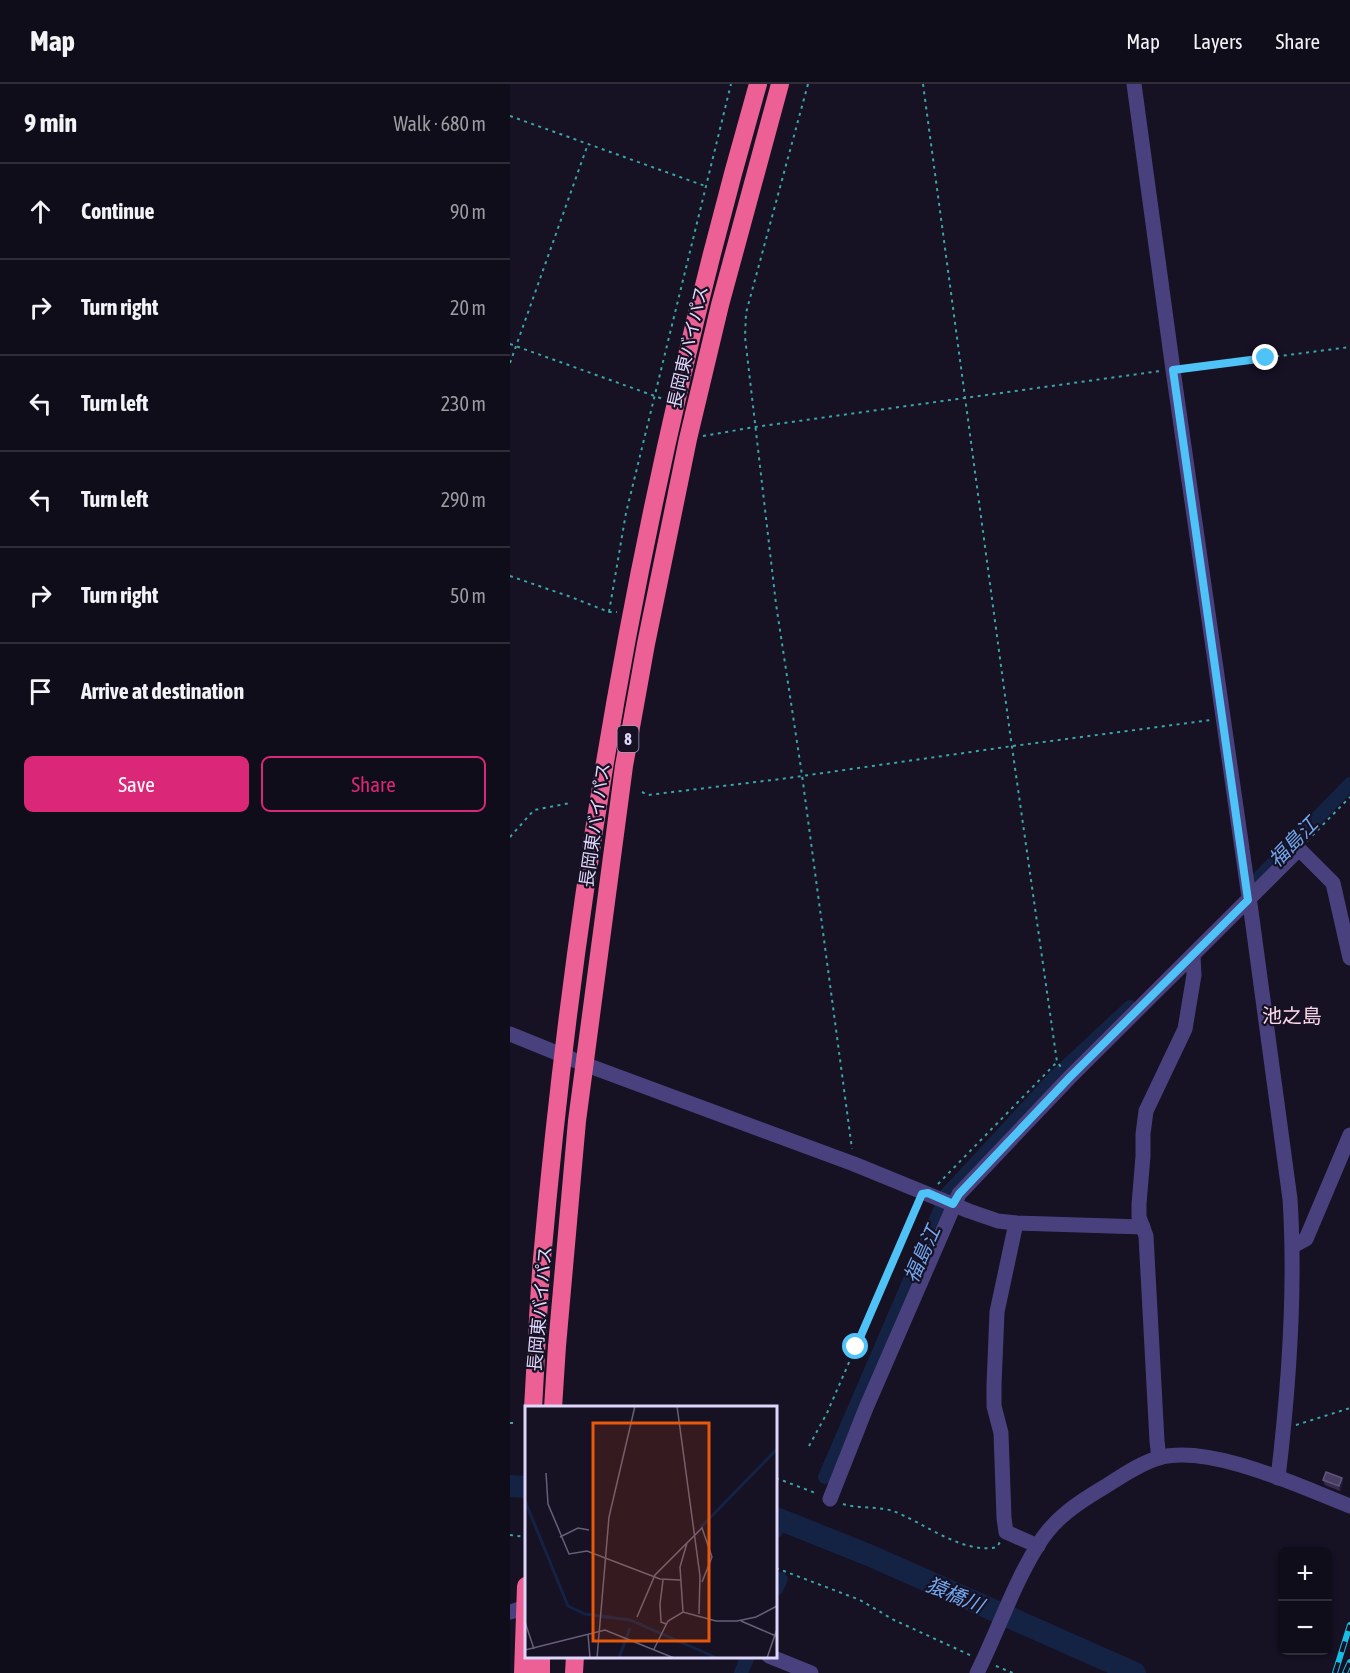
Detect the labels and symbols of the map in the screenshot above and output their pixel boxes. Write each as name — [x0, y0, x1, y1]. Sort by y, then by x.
street label: 長岡東バイパス — [663, 283, 712, 410]
route end — [1252, 344, 1278, 370]
road number: 8 — [618, 726, 638, 752]
street label: 長岡東バイパス — [575, 761, 614, 889]
water label: 福島江 — [1264, 811, 1323, 871]
district label: 池之島 — [1262, 1004, 1322, 1027]
water label: 福島江 — [899, 1220, 945, 1286]
street label: 長岡東バイパス — [524, 1245, 555, 1372]
route start — [842, 1333, 868, 1359]
inset map — [525, 1406, 777, 1658]
water label: 猿橋川 — [923, 1572, 989, 1618]

